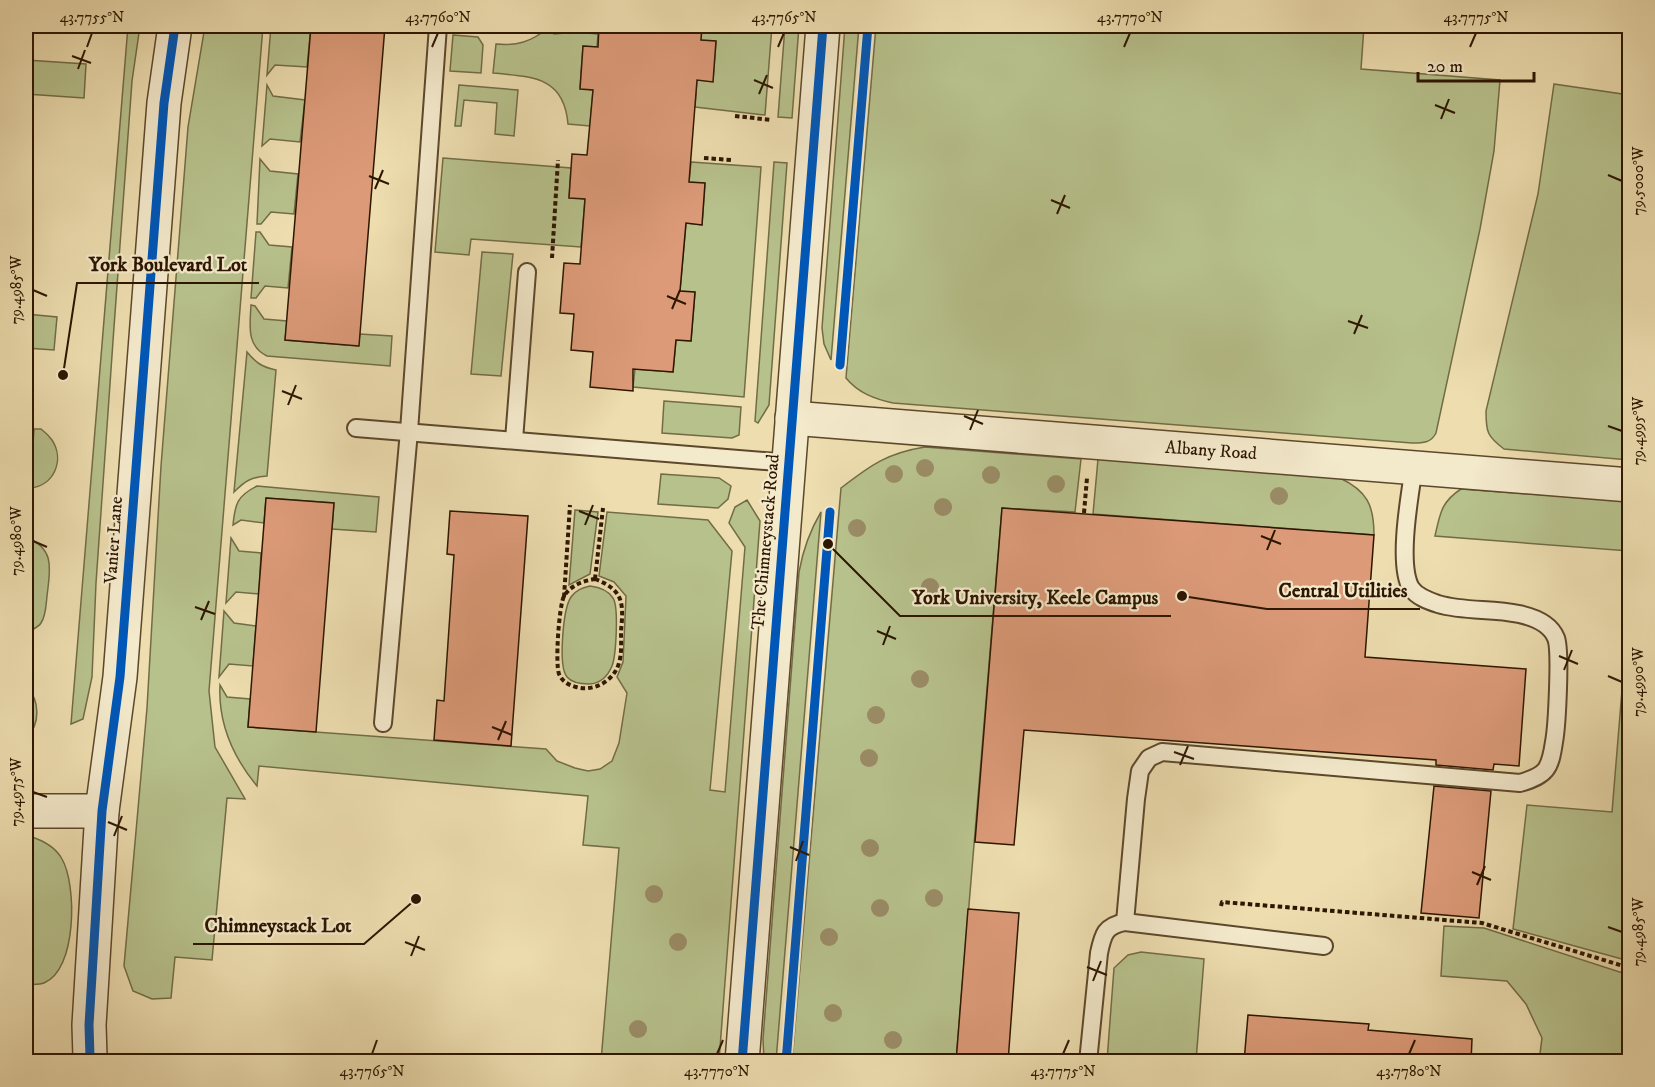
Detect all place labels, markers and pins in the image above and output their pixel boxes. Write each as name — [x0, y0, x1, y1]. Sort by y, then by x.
callout: York Boulevard Lot — [77, 245, 259, 283]
callout: Central Utilities — [1267, 571, 1420, 609]
callout: York University, Keele Campus — [900, 578, 1171, 616]
callout: Chimneystack Lot — [193, 906, 364, 944]

